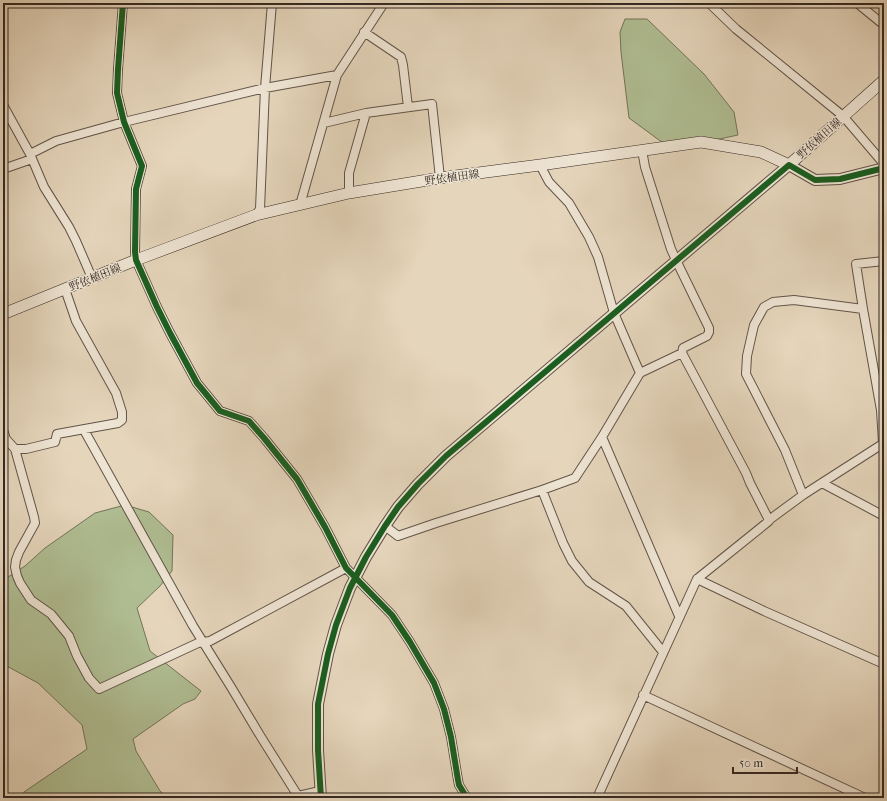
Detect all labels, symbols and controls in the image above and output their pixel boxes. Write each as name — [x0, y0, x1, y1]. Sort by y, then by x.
street label: 野依植田線 — [795, 115, 844, 162]
street label: 野依植田線 — [424, 167, 480, 188]
street label: 野依植田線 — [67, 261, 123, 294]
scale bar — [733, 749, 797, 775]
text: 50 m — [739, 756, 763, 770]

